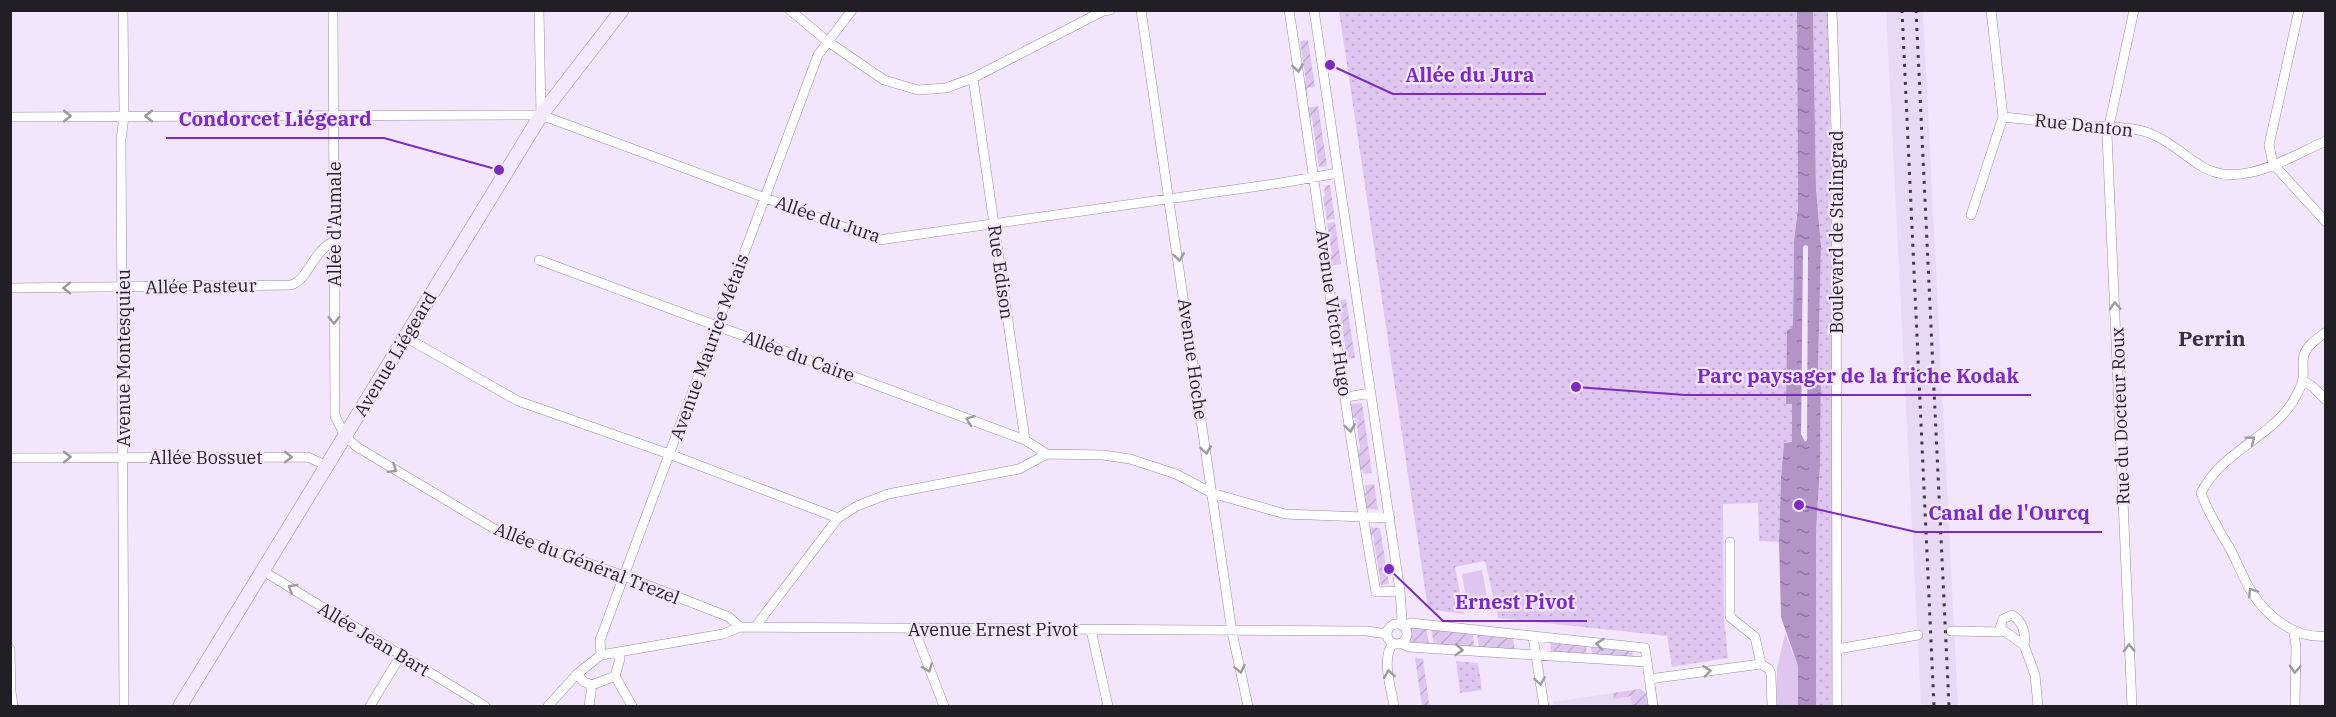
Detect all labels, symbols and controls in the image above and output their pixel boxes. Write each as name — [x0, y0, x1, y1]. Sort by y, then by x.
callout: Allée du Jura — [1393, 56, 1546, 94]
text: Allée du Jura — [1406, 61, 1534, 88]
one-way arrow — [1291, 63, 1304, 73]
callout: Condorcet Liégeard — [166, 100, 384, 138]
text: Condorcet Liégeard — [178, 105, 372, 132]
street label: Rue Danton — [2034, 108, 2134, 142]
one-way arrow — [63, 110, 72, 122]
one-way arrow — [145, 110, 154, 122]
street label: Boulevard de Stalingrad — [1825, 130, 1848, 334]
street label: Allée d'Aumale — [323, 161, 346, 287]
street label: Allée du Jura — [772, 190, 884, 248]
street label: Rue Edison — [983, 223, 1019, 321]
street label: Avenue Victor Hugo — [1311, 228, 1357, 398]
street label: Avenue Maurice Métais — [665, 251, 753, 443]
one-way arrow — [1172, 253, 1184, 262]
street label: Avenue Montesquieu — [112, 269, 135, 447]
street label: Allée Pasteur — [145, 274, 257, 298]
one-way arrow — [62, 282, 71, 294]
street label: Avenue Liégeard — [349, 287, 441, 421]
street label: Avenue Hoche — [1173, 297, 1213, 421]
one-way arrow — [2108, 302, 2121, 311]
one-way arrow — [328, 316, 341, 325]
district label: Perrin — [2178, 324, 2246, 352]
street label: Allée du Caire — [740, 325, 858, 387]
street label: Rue du Docteur Roux — [2105, 327, 2135, 505]
callout: Parc paysager de la friche Kodak — [1685, 357, 2031, 395]
text: Parc paysager de la friche Kodak — [1697, 362, 2020, 389]
one-way arrow — [965, 414, 976, 427]
one-way arrow — [1343, 422, 1356, 432]
one-way arrow — [2244, 436, 2255, 447]
street label: Allée Bossuet — [149, 446, 263, 469]
one-way arrow — [1200, 446, 1212, 455]
one-way arrow — [63, 451, 72, 463]
one-way arrow — [283, 451, 292, 463]
one-way arrow — [386, 462, 397, 473]
callout: Canal de l'Ourcq — [1916, 494, 2102, 532]
text: Canal de l'Ourcq — [1928, 499, 2090, 526]
street label: Allée du Général Trezel — [491, 517, 683, 609]
callout: Ernest Pivot — [1443, 583, 1587, 621]
one-way arrow — [288, 584, 298, 596]
one-way arrow — [2249, 587, 2260, 598]
text: Ernest Pivot — [1455, 588, 1576, 615]
street label: Allée Jean Bart — [314, 597, 434, 681]
street label: Avenue Ernest Pivot — [908, 618, 1078, 641]
one-way arrow — [1596, 638, 1605, 651]
one-way arrow — [1454, 643, 1463, 656]
one-way arrow — [2123, 644, 2136, 653]
one-way arrow — [921, 662, 934, 673]
one-way arrow — [1233, 664, 1246, 674]
one-way arrow — [2289, 665, 2302, 674]
one-way arrow — [1702, 666, 1712, 678]
one-way arrow — [1383, 669, 1396, 679]
one-way arrow — [1533, 676, 1545, 685]

